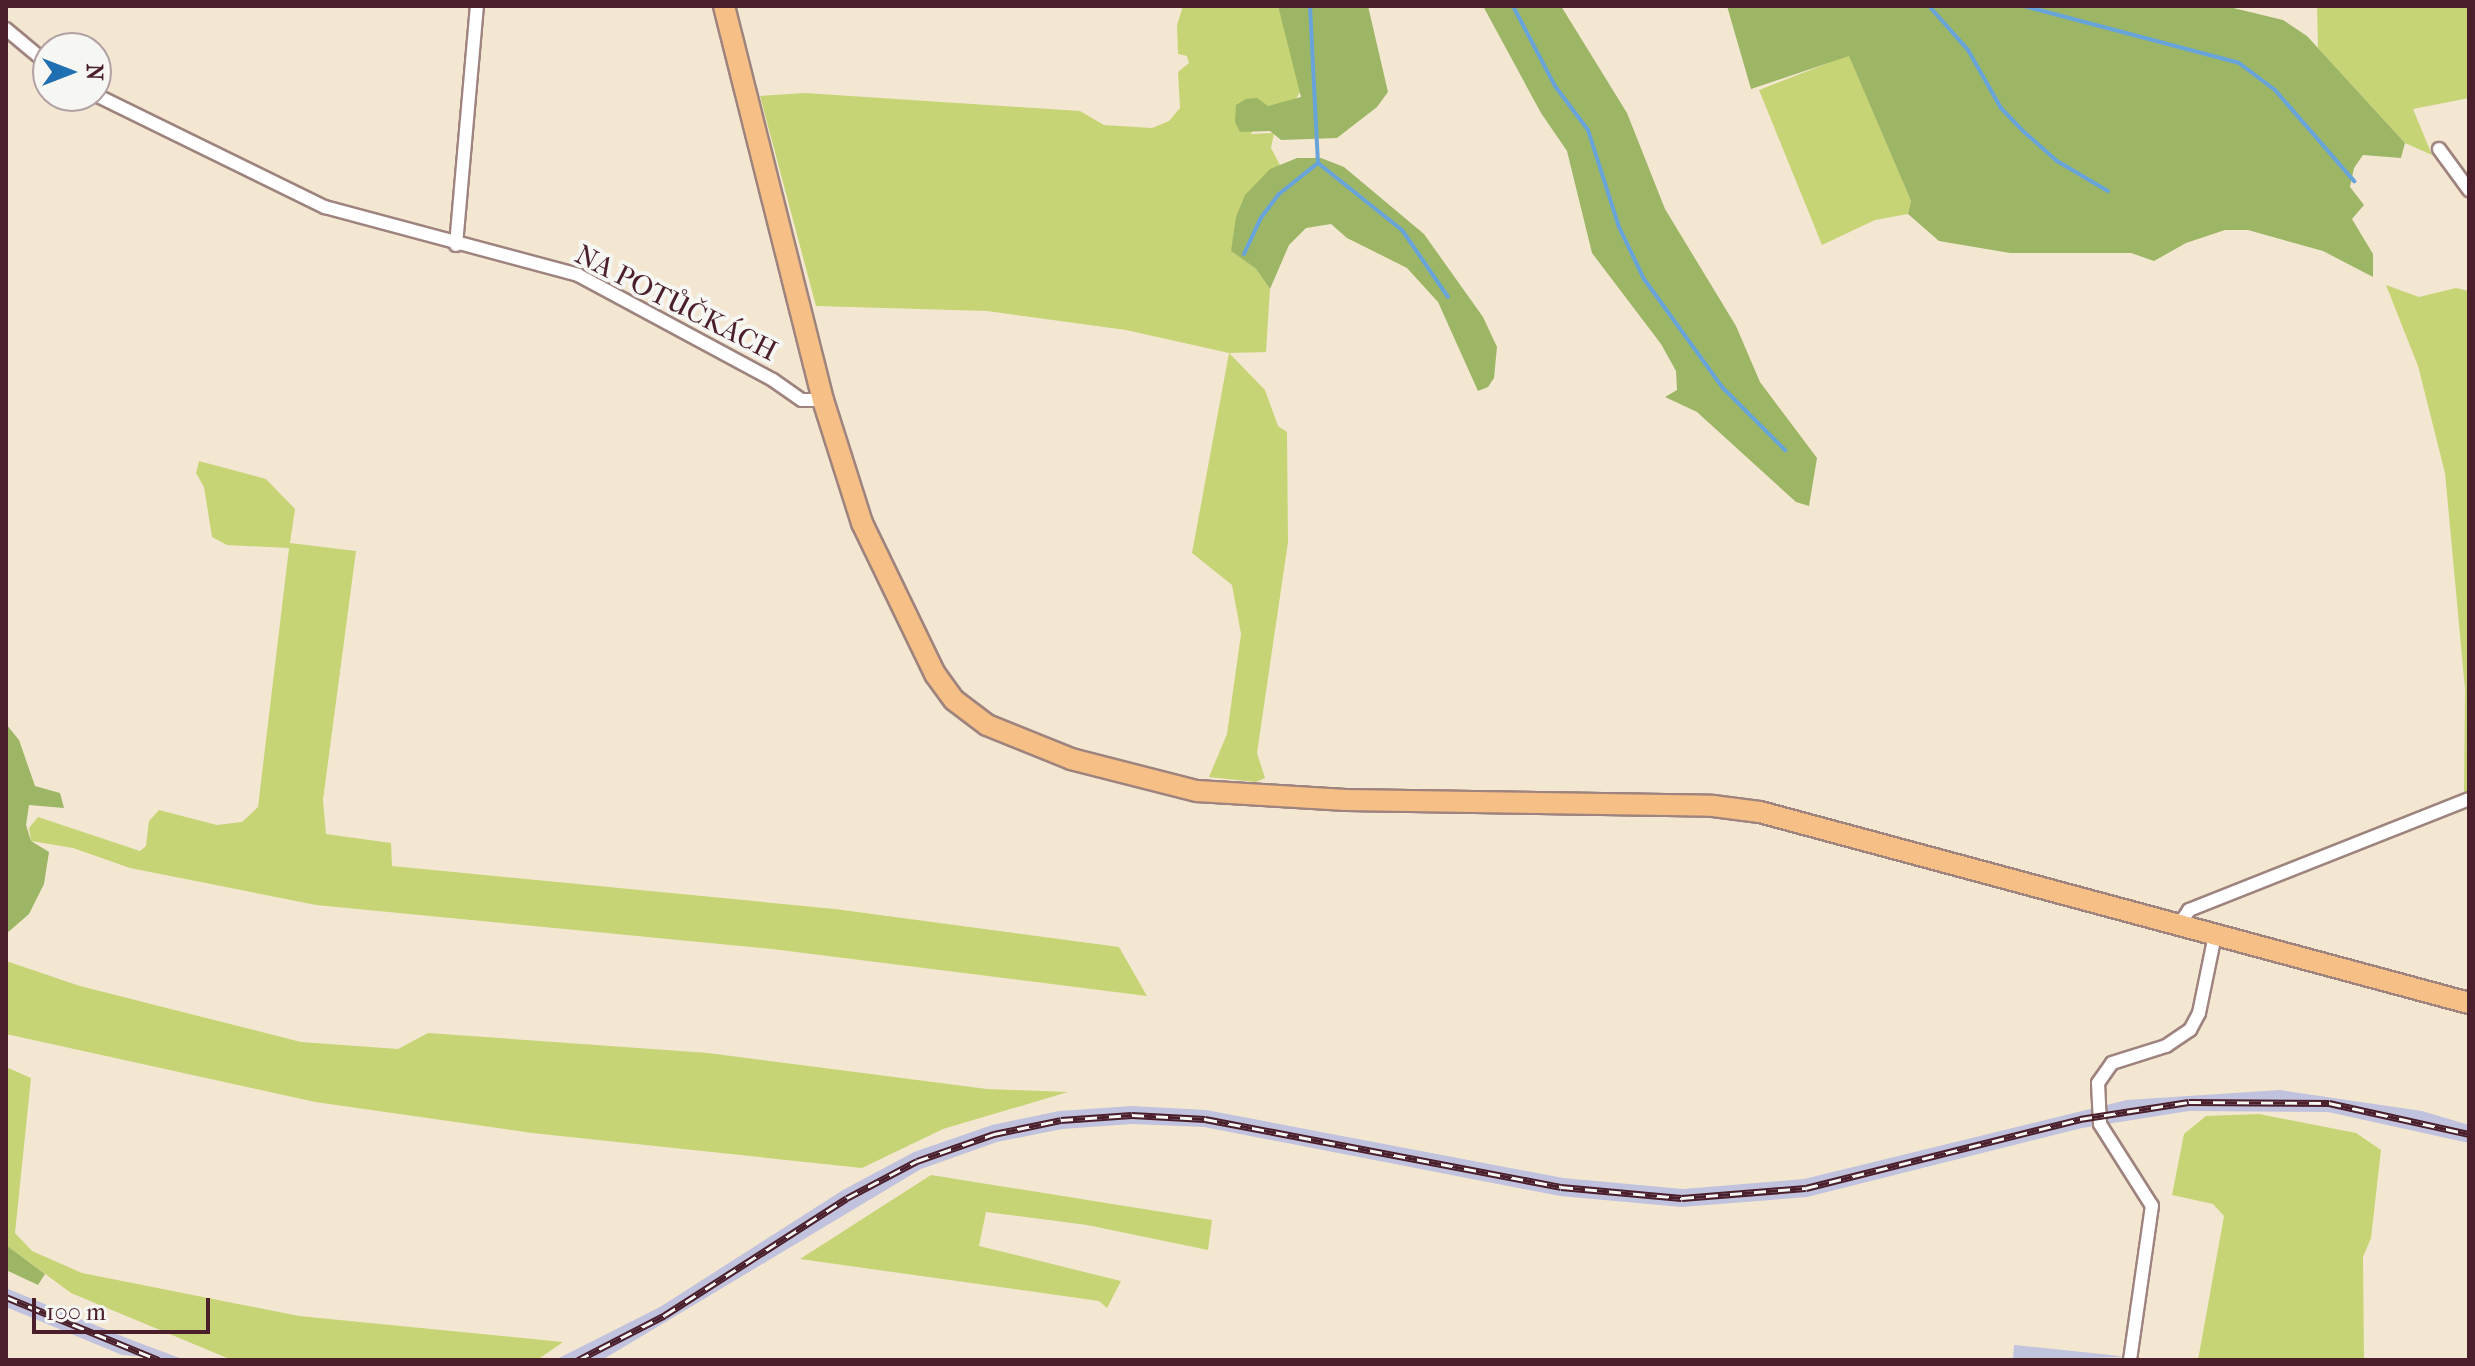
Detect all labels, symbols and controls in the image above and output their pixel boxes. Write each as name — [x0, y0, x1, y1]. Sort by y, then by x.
north arrow — [32, 32, 112, 112]
text: N — [81, 64, 107, 80]
street label: NA POTŮČKÁCH — [569, 238, 783, 368]
scale bar — [36, 1282, 214, 1332]
text: 100 m — [46, 1298, 106, 1326]

